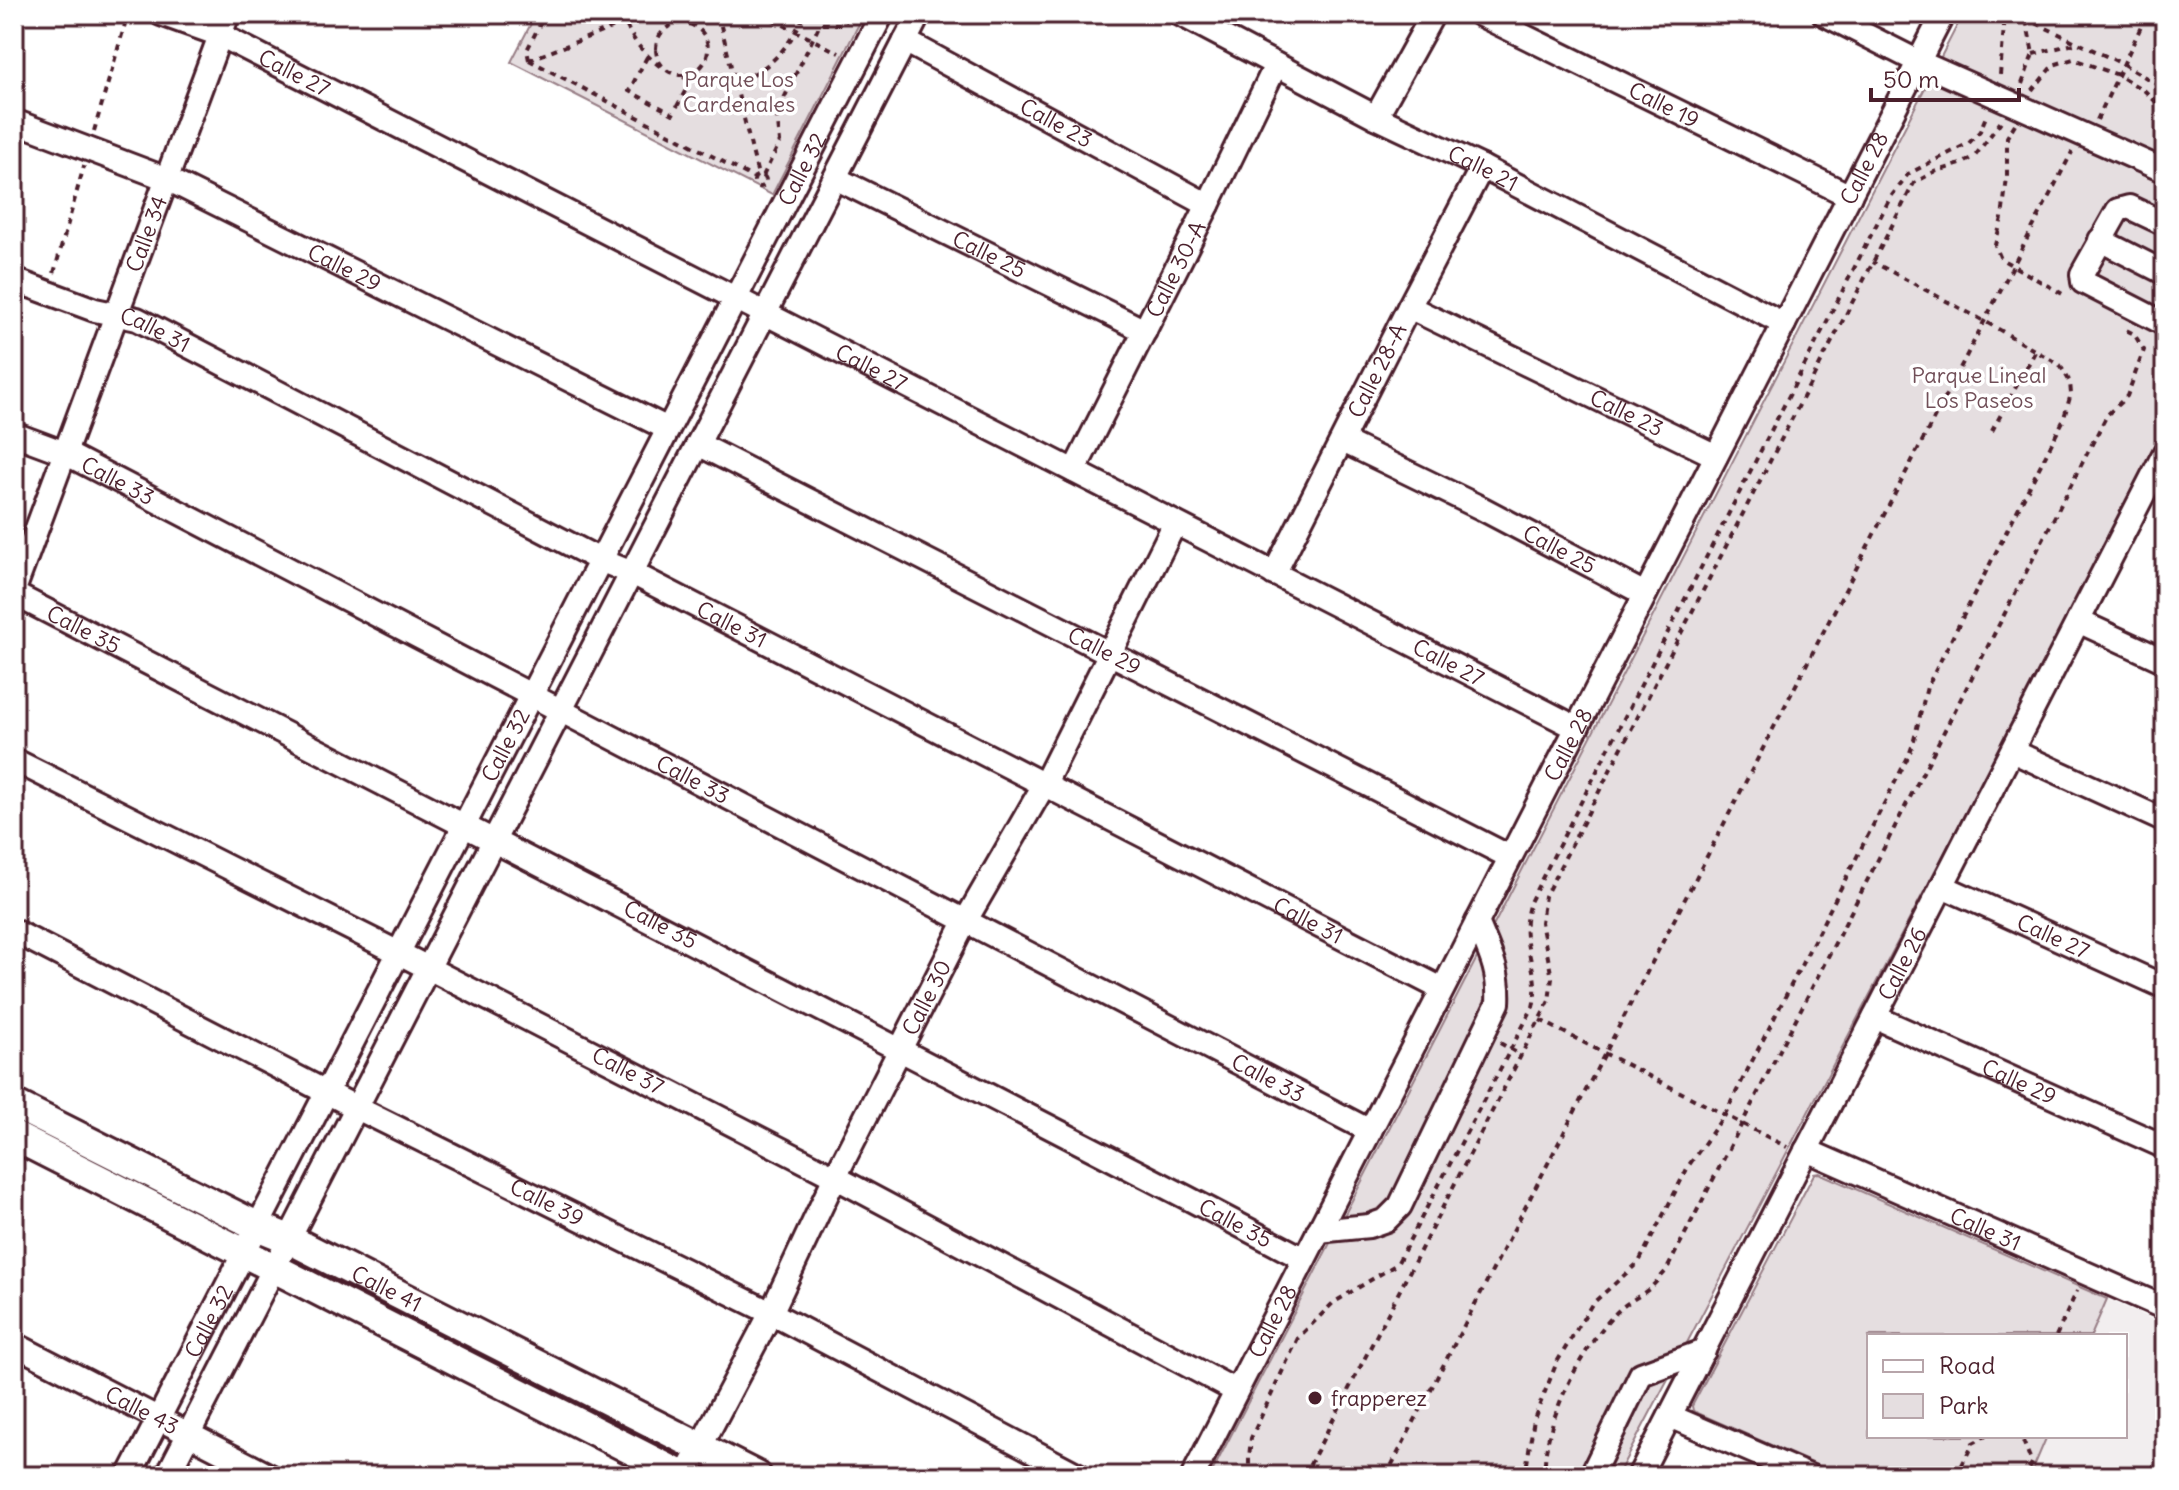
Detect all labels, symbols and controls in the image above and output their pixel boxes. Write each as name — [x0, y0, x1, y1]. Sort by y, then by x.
street label: Calle 27 — [254, 43, 335, 103]
scale bar — [1871, 52, 2019, 102]
text: 50 m — [1883, 64, 1939, 94]
park label: Parque Los Cardenales — [683, 65, 795, 118]
street label: Calle 19 — [1624, 76, 1704, 134]
street label: Calle 23 — [1015, 92, 1097, 154]
street label: Calle 28 — [1834, 127, 1894, 209]
street label: Calle 32 — [772, 128, 832, 210]
street label: Calle 21 — [1444, 139, 1523, 197]
street label: Calle 34 — [119, 192, 173, 276]
street label: Calle 30-A — [1140, 216, 1212, 322]
street label: Calle 25 — [948, 224, 1031, 284]
street label: Calle 29 — [303, 238, 386, 298]
street label: Calle 31 — [118, 302, 195, 358]
street label: Calle 28-A — [1341, 319, 1412, 422]
street label: Calle 27 — [831, 338, 912, 398]
park label: Parque Lineal Los Paseos — [1912, 361, 2046, 414]
street label: Calle 23 — [1585, 383, 1668, 442]
street label: Calle 33 — [76, 450, 159, 511]
street label: Calle 25 — [1518, 518, 1601, 580]
street label: Calle 31 — [692, 595, 771, 654]
street label: Calle 35 — [42, 599, 125, 660]
street label: Calle 29 — [1063, 620, 1146, 681]
street label: Calle 27 — [1408, 632, 1489, 692]
street label: Calle 28 — [1538, 703, 1599, 786]
street label: Calle 32 — [475, 704, 536, 787]
street label: Calle 33 — [651, 749, 734, 810]
street label: Calle 31 — [1269, 891, 1348, 950]
street label: Calle 35 — [619, 894, 702, 955]
street label: Calle 27 — [2012, 908, 2094, 965]
street label: Calle 26 — [1872, 922, 1933, 1005]
street label: Calle 30 — [896, 955, 957, 1040]
street label: Calle 37 — [587, 1041, 669, 1101]
street label: Calle 33 — [1227, 1047, 1310, 1108]
street label: Calle 29 — [1978, 1053, 2061, 1110]
street label: Calle 39 — [505, 1172, 589, 1232]
street label: Calle 35 — [1194, 1192, 1277, 1254]
street label: Calle 31 — [1945, 1201, 2025, 1257]
street label: Calle 41 — [347, 1259, 427, 1318]
street label: Calle 32 — [178, 1280, 239, 1363]
street label: Calle 28 — [1242, 1280, 1303, 1363]
legend — [1867, 1334, 2127, 1438]
text: Road — [1939, 1350, 1995, 1380]
street label: Calle 43 — [100, 1379, 184, 1441]
place label: frapperez — [1331, 1384, 1427, 1412]
marker: frapperez — [1306, 1389, 1324, 1407]
text: Park — [1939, 1390, 1989, 1420]

